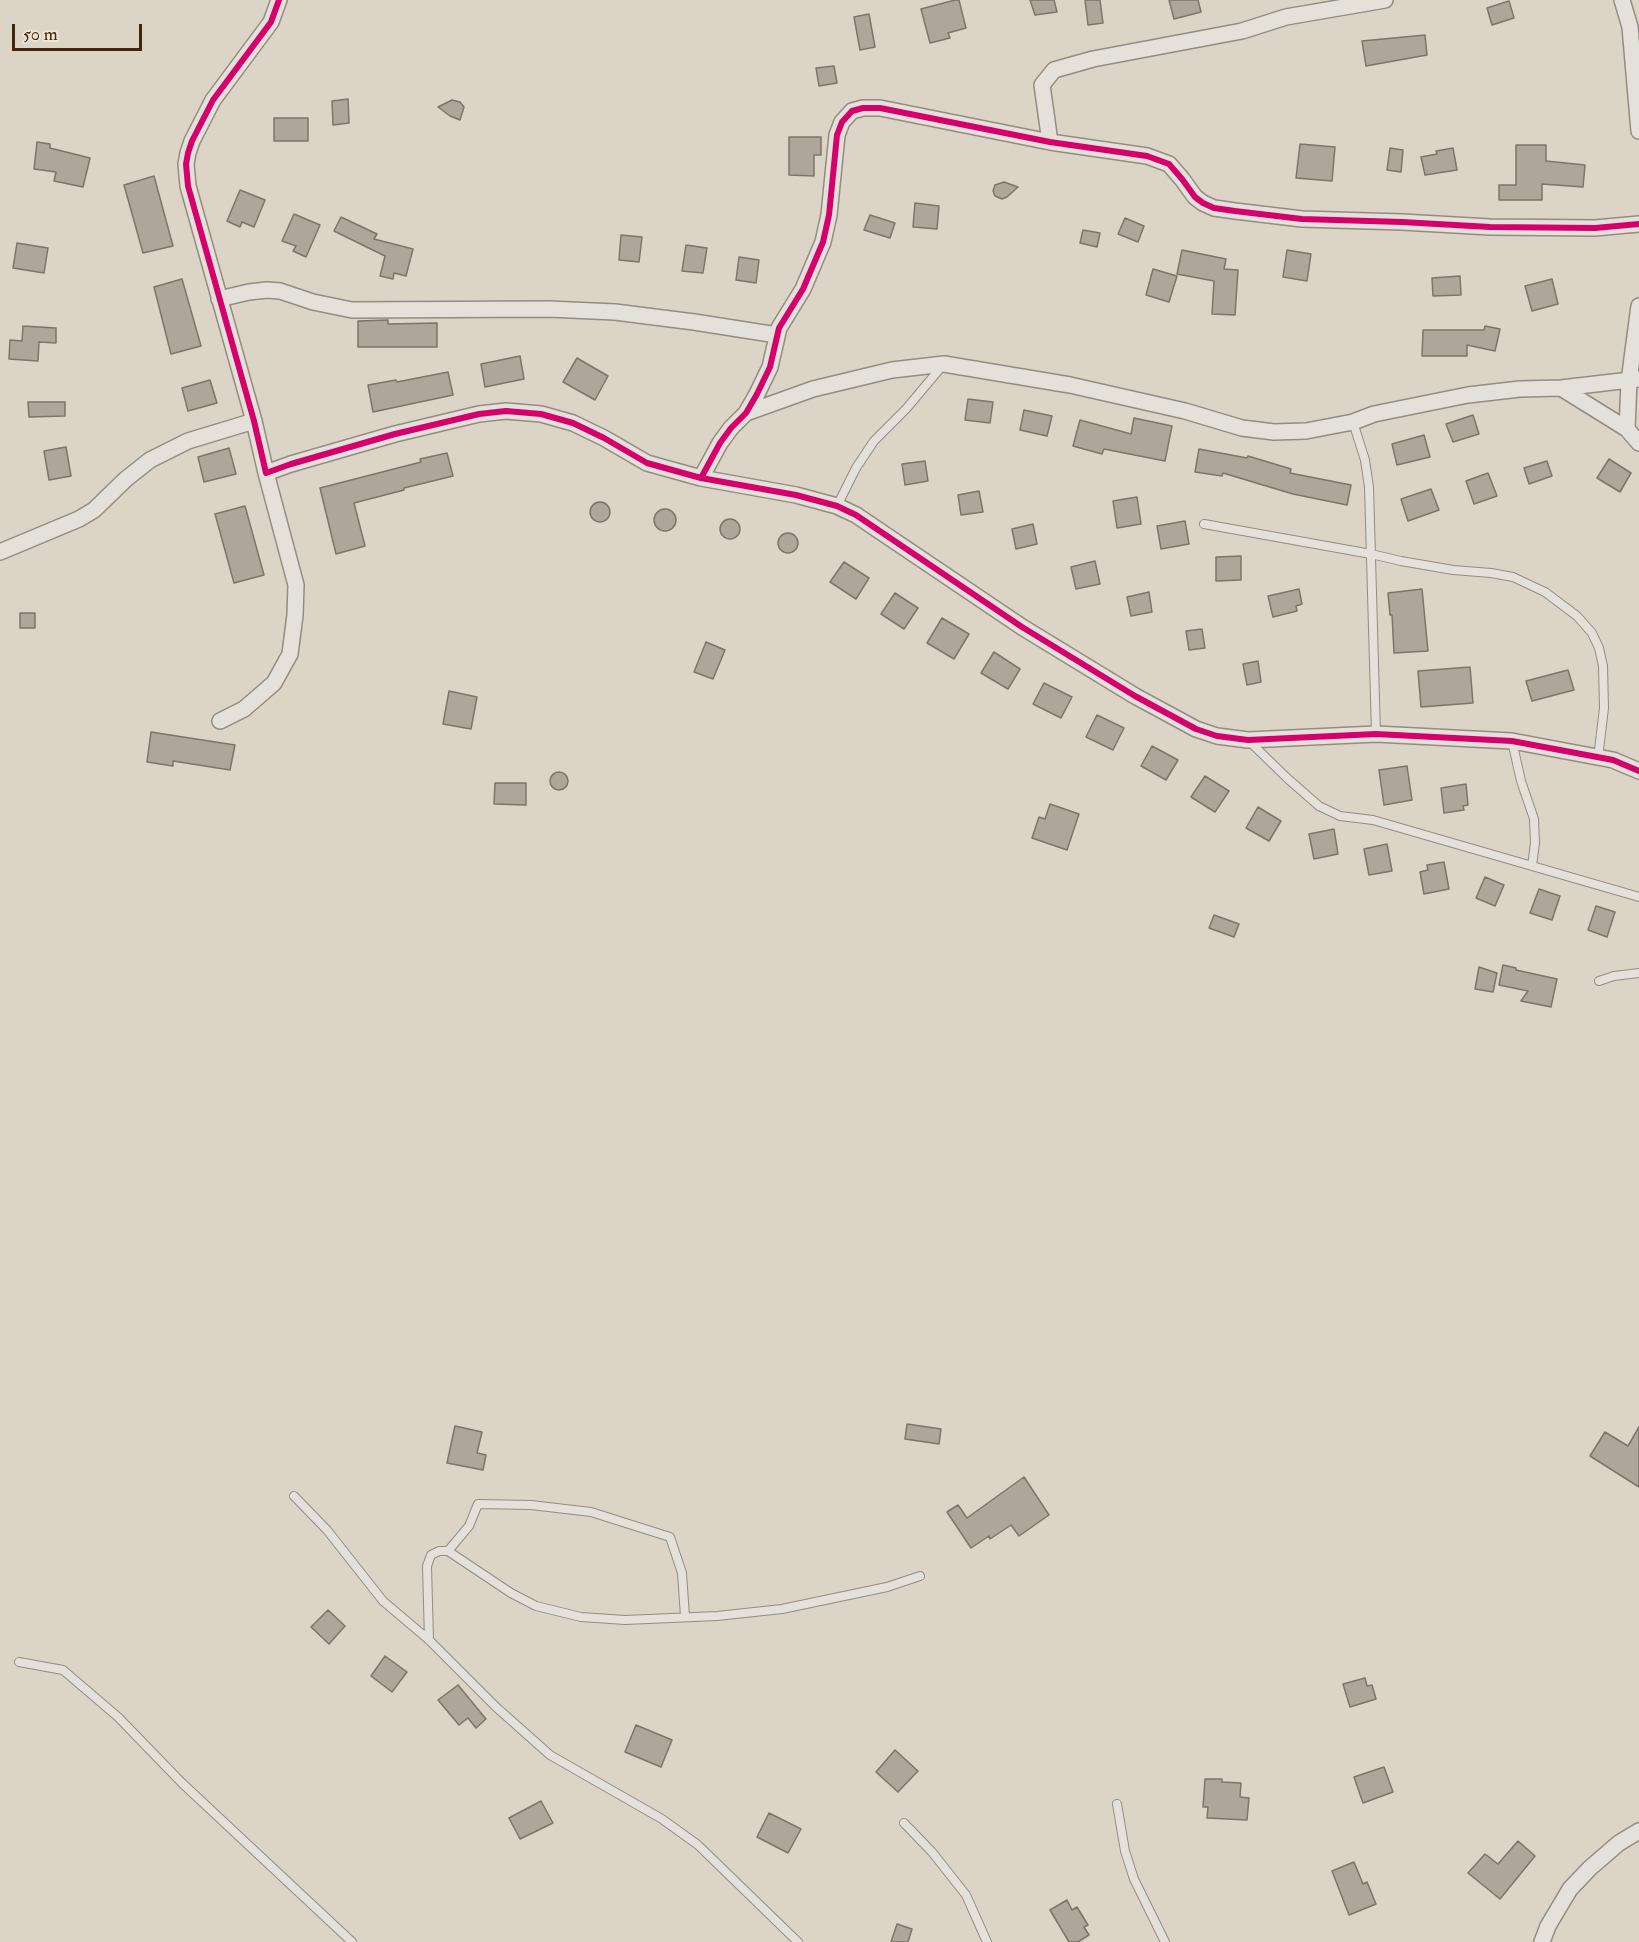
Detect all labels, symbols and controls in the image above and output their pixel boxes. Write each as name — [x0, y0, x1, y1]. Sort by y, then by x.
scale bar — [15, 12, 146, 50]
text: 50 m — [23, 23, 58, 46]

